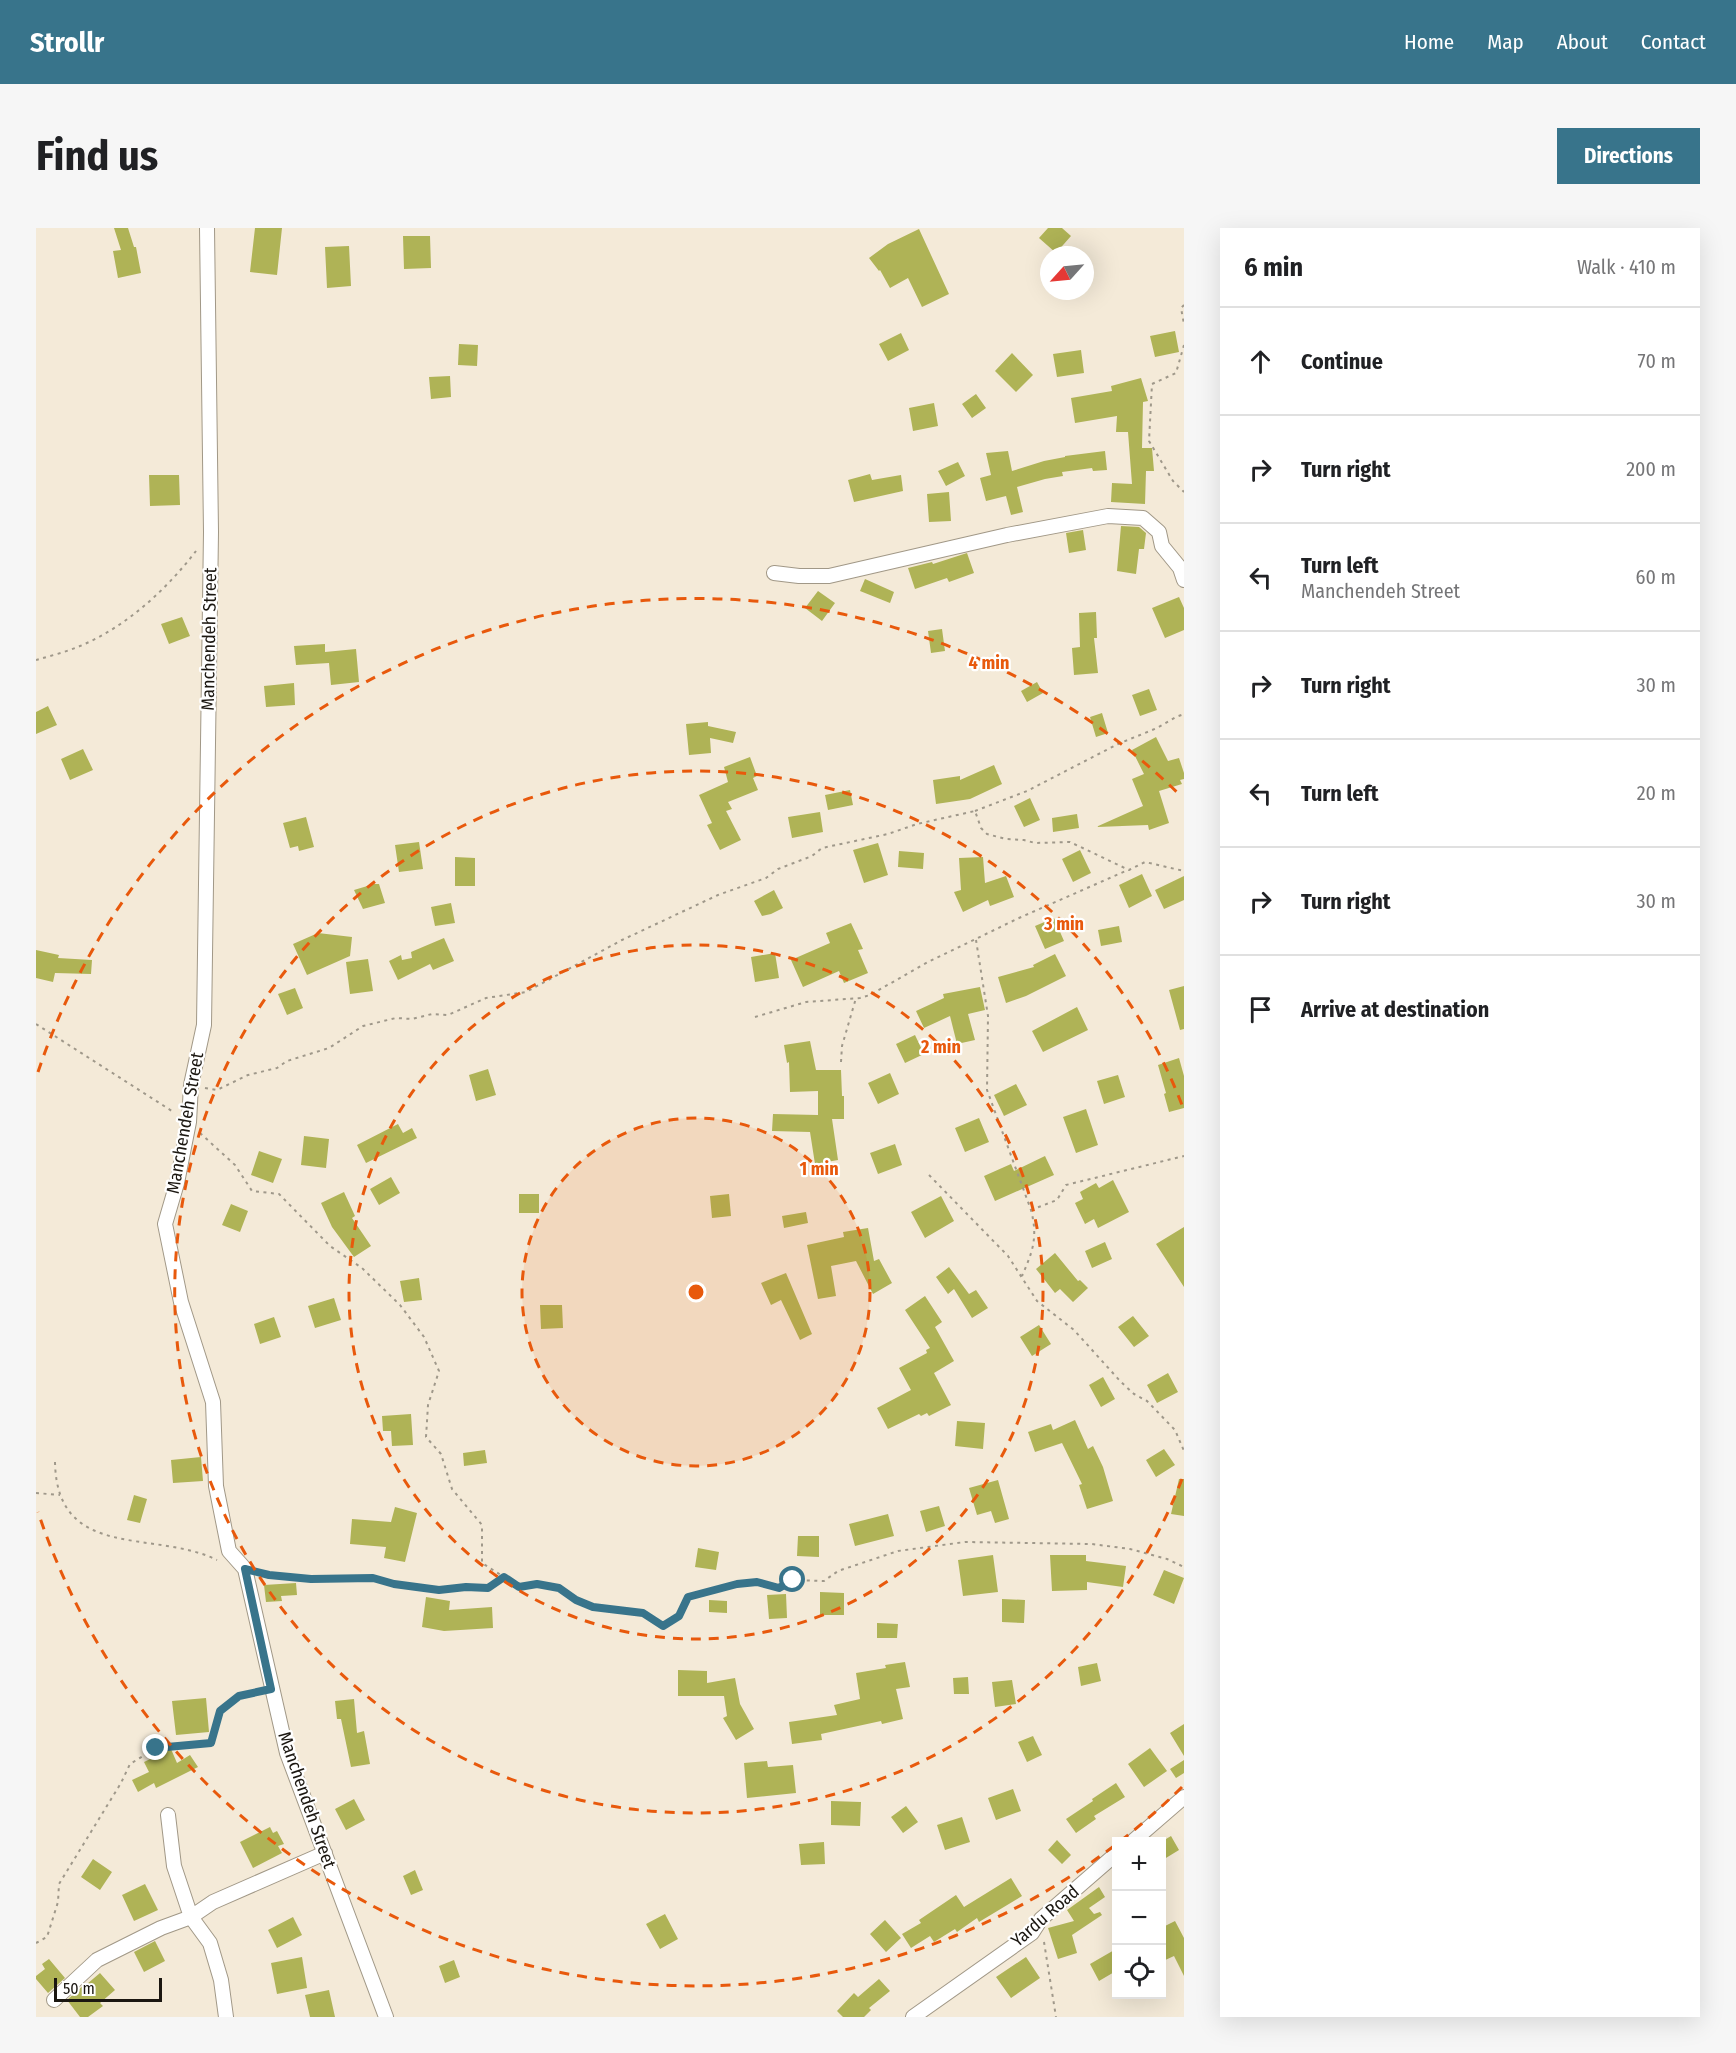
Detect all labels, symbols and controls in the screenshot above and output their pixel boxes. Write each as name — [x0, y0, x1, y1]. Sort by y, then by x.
text: Strollr — [30, 26, 104, 59]
text: Home — [1404, 29, 1454, 55]
text: Map — [1487, 29, 1524, 55]
text: About — [1557, 29, 1608, 55]
text: Contact — [1641, 29, 1706, 55]
button: Directions — [1557, 128, 1700, 184]
text: Find us — [36, 131, 158, 181]
north arrow — [1040, 246, 1094, 300]
text: 6 min — [1244, 252, 1303, 283]
text: Walk · 410 m — [1577, 255, 1676, 279]
icon: ahead — [1244, 345, 1277, 378]
text: Continue — [1301, 348, 1383, 375]
text: 70 m — [1638, 349, 1676, 373]
icon: right — [1244, 453, 1277, 486]
text: Turn right — [1301, 456, 1390, 483]
text: 200 m — [1626, 457, 1676, 481]
text: Turn left — [1301, 552, 1379, 579]
icon: left — [1244, 561, 1277, 594]
text: 60 m — [1636, 565, 1676, 589]
street label: Manchendeh Street — [197, 567, 221, 711]
text: Manchendeh Street — [1301, 579, 1460, 603]
text: 4 min — [969, 652, 1009, 674]
icon: right — [1244, 669, 1277, 702]
text: Turn right — [1301, 672, 1390, 699]
text: 30 m — [1636, 673, 1676, 697]
icon: left — [1244, 777, 1277, 810]
text: Turn left — [1301, 780, 1379, 807]
text: 20 m — [1637, 781, 1676, 805]
icon: right — [1244, 885, 1277, 918]
text: Turn right — [1301, 888, 1390, 915]
text: 30 m — [1636, 889, 1676, 913]
text: 3 min — [1043, 913, 1084, 935]
icon: arrive — [1244, 993, 1277, 1026]
text: Arrive at destination — [1301, 996, 1489, 1023]
text: 2 min — [920, 1036, 961, 1058]
street label: Manchendeh Street — [162, 1050, 208, 1195]
text: 1 min — [799, 1158, 839, 1180]
centre of rings — [686, 1282, 706, 1302]
route start — [779, 1566, 805, 1592]
street label: Manchendeh Street — [273, 1729, 341, 1871]
route end — [142, 1734, 168, 1760]
map controls — [1112, 1837, 1166, 1999]
button: + — [1112, 1837, 1166, 1891]
street label: Yardu Road — [1007, 1881, 1083, 1951]
button: − — [1112, 1891, 1166, 1945]
button: locate — [1112, 1945, 1166, 1999]
scale bar — [54, 1975, 162, 2002]
text: 50 m — [63, 1979, 95, 1998]

